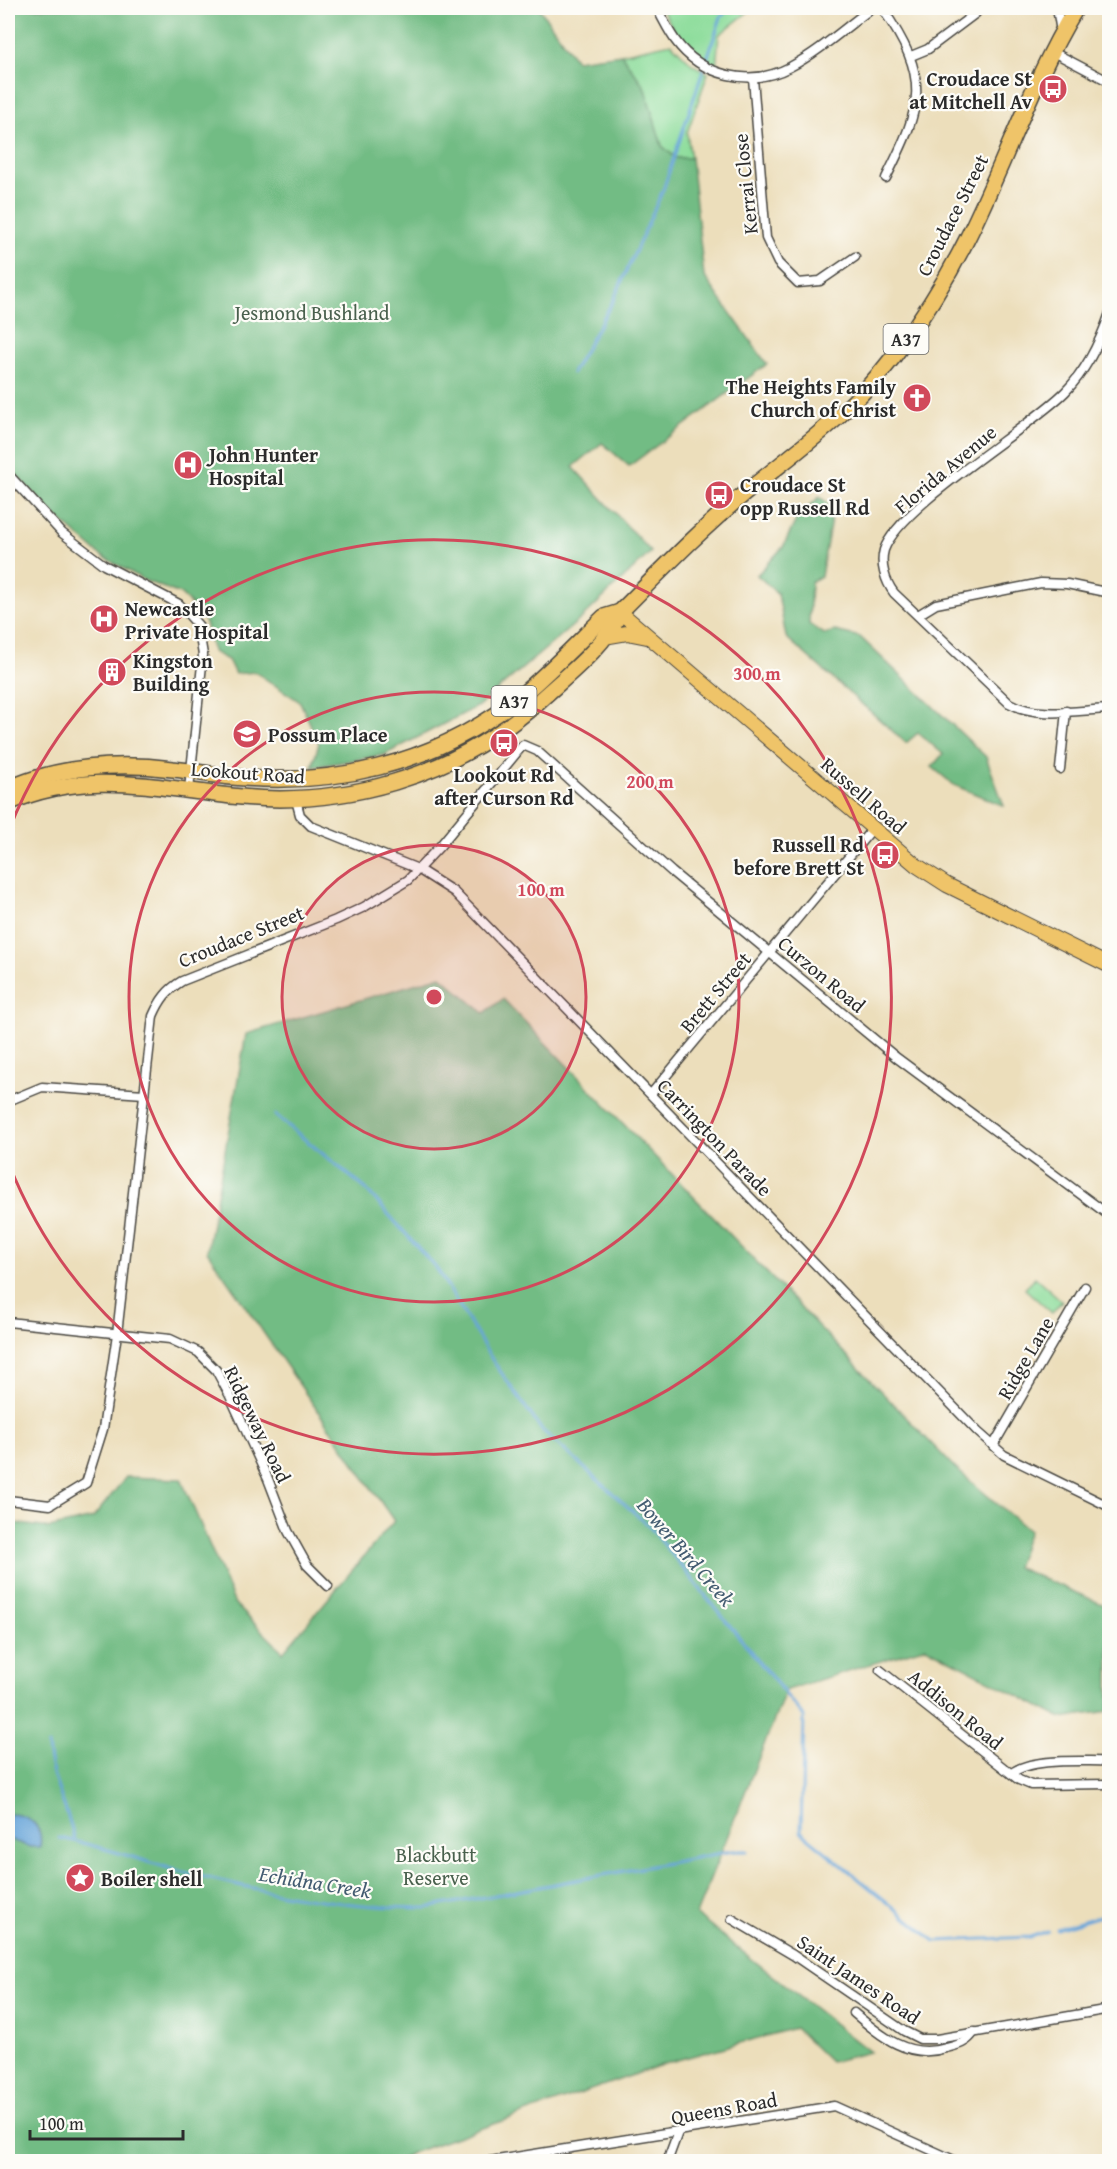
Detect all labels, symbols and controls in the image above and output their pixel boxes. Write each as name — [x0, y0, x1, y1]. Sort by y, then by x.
place label: Croudace St at Mitchell Av — [909, 64, 1033, 116]
bus stop icon: Croudace St at Mitchell Av — [1037, 73, 1069, 105]
street label: Kerrai Close — [725, 132, 765, 236]
street label: Croudace Street — [909, 149, 995, 281]
park label: Jesmond Bushland — [232, 298, 390, 327]
road number: A37 — [884, 324, 928, 354]
place label: The Heights Family Church of Christ — [726, 372, 897, 424]
church icon: The Heights Family Church of Christ — [901, 382, 933, 414]
street label: Florida Avenue — [888, 418, 1002, 520]
place label: John Hunter Hospital — [206, 440, 318, 492]
hospital icon: John Hunter Hospital — [172, 449, 204, 481]
place label: Croudace St opp Russell Rd — [740, 470, 870, 522]
bus stop icon: Croudace St opp Russell Rd — [703, 479, 735, 511]
place label: Newcastle Private Hospital — [125, 594, 269, 646]
hospital icon: Newcastle Private Hospital — [88, 603, 120, 635]
place label: Kingston Building — [133, 646, 213, 698]
building icon: Kingston Building — [96, 656, 128, 688]
text: 300 m — [733, 660, 781, 687]
road number: A37 — [492, 686, 536, 716]
school or university icon: Possum Place — [231, 718, 263, 750]
place label: Possum Place — [268, 720, 388, 749]
bus stop icon: Lookout Rd after Curson Rd — [488, 727, 520, 759]
street label: Russell Road — [815, 750, 913, 841]
street label: Lookout Road — [190, 754, 306, 790]
place label: Lookout Rd after Curson Rd — [434, 760, 574, 812]
text: 200 m — [626, 768, 674, 795]
place label: Russell Rd before Brett St — [734, 830, 865, 882]
bus stop icon: Russell Rd before Brett St — [869, 839, 901, 871]
text: 100 m — [517, 876, 565, 903]
street label: Croudace Street — [174, 898, 308, 974]
street label: Curzon Road — [772, 929, 872, 1020]
street label: Brett Street — [672, 945, 758, 1039]
centre of rings — [424, 987, 444, 1007]
street label: Carrington Parade — [651, 1071, 779, 1203]
street label: Ridge Lane — [990, 1311, 1060, 1405]
street label: Ridgeway Road — [217, 1361, 299, 1488]
water label: Bower Bird Creek — [629, 1490, 742, 1614]
street label: Addison Road — [902, 1662, 1010, 1757]
park label: Blackbutt Reserve — [396, 1840, 476, 1892]
water label: Echidna Creek — [256, 1858, 374, 1906]
place icon: Boiler shell — [64, 1862, 96, 1894]
place label: Boiler shell — [101, 1864, 202, 1893]
street label: Saint James Road — [792, 1927, 927, 2031]
street label: Queens Road — [669, 2084, 780, 2132]
scale bar — [30, 2103, 183, 2141]
text: 100 m — [39, 2110, 84, 2137]

